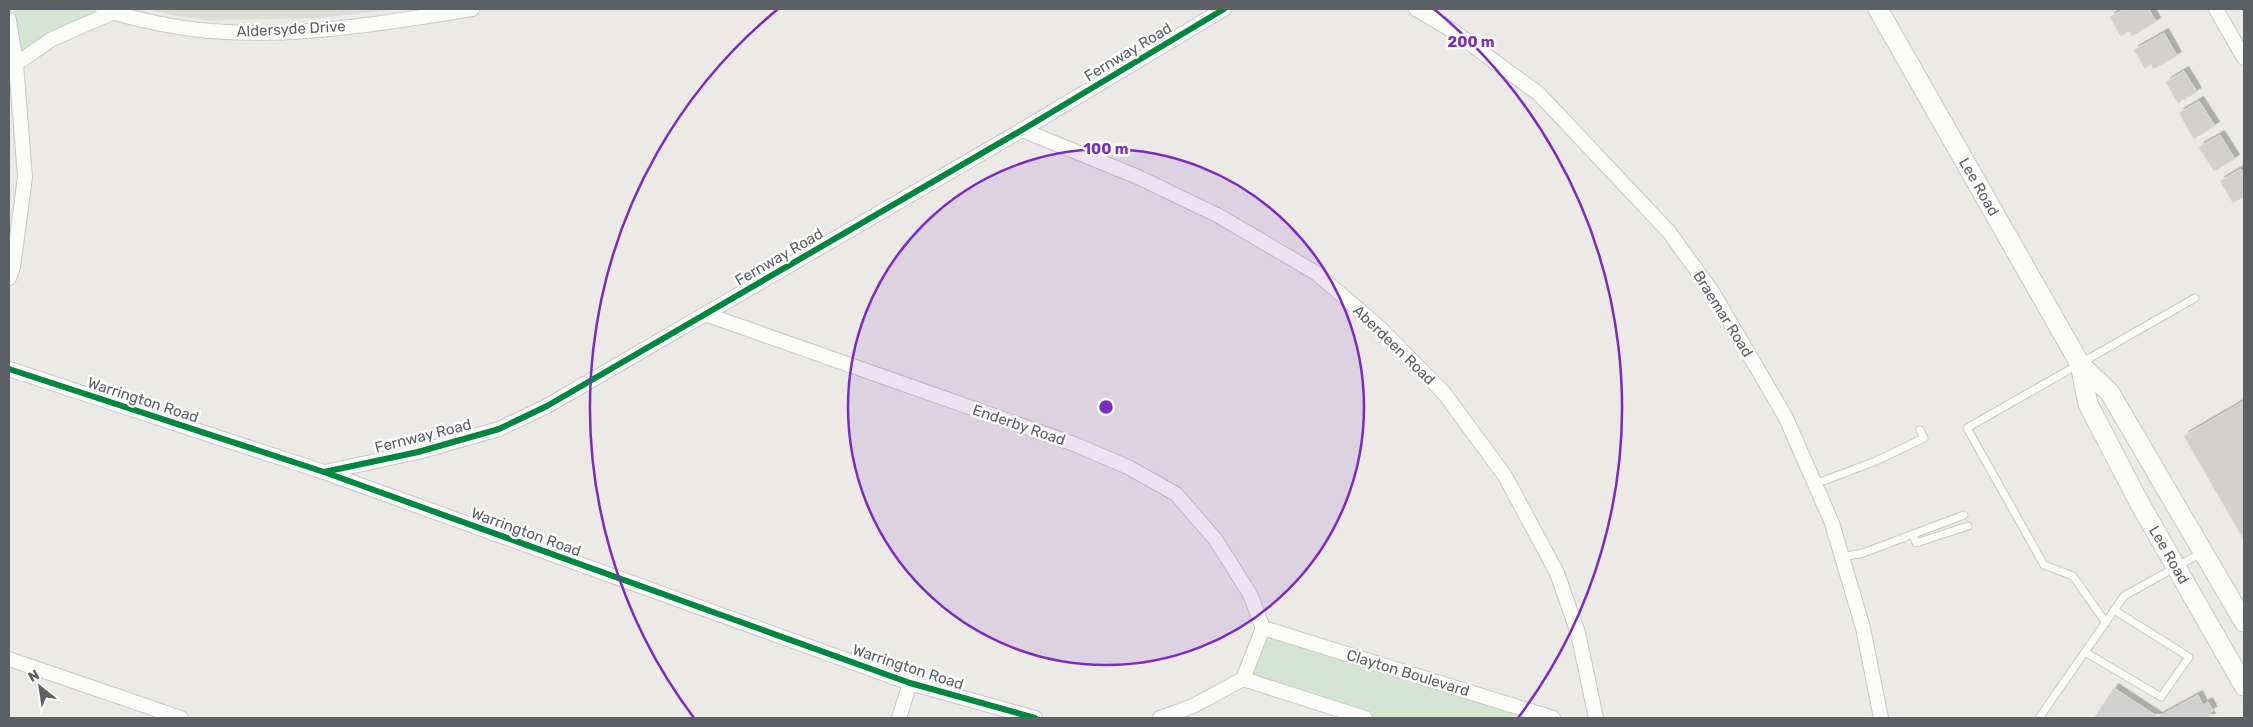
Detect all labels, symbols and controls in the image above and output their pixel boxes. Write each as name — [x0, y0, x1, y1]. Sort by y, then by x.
street label: Aldersyde Drive — [236, 17, 346, 41]
street label: Fernway Road — [1081, 19, 1175, 85]
text: 200 m — [1447, 33, 1495, 51]
text: 100 m — [1084, 140, 1128, 158]
street label: Lee Road — [1955, 155, 2003, 219]
street label: Fernway Road — [732, 225, 826, 289]
street label: Braemar Road — [1689, 267, 1757, 361]
street label: Aberdeen Road — [1349, 301, 1439, 389]
street label: Warrington Road — [85, 374, 201, 426]
centre of rings — [1097, 398, 1115, 416]
street label: Enderby Road — [970, 401, 1068, 449]
street label: Fernway Road — [373, 415, 473, 457]
street label: Warrington Road — [469, 504, 583, 560]
street label: Lee Road — [2145, 523, 2193, 587]
street label: Warrington Road — [850, 641, 966, 693]
street label: Clayton Boulevard — [1344, 646, 1472, 700]
north arrow — [15, 662, 65, 712]
text: N — [25, 666, 42, 686]

